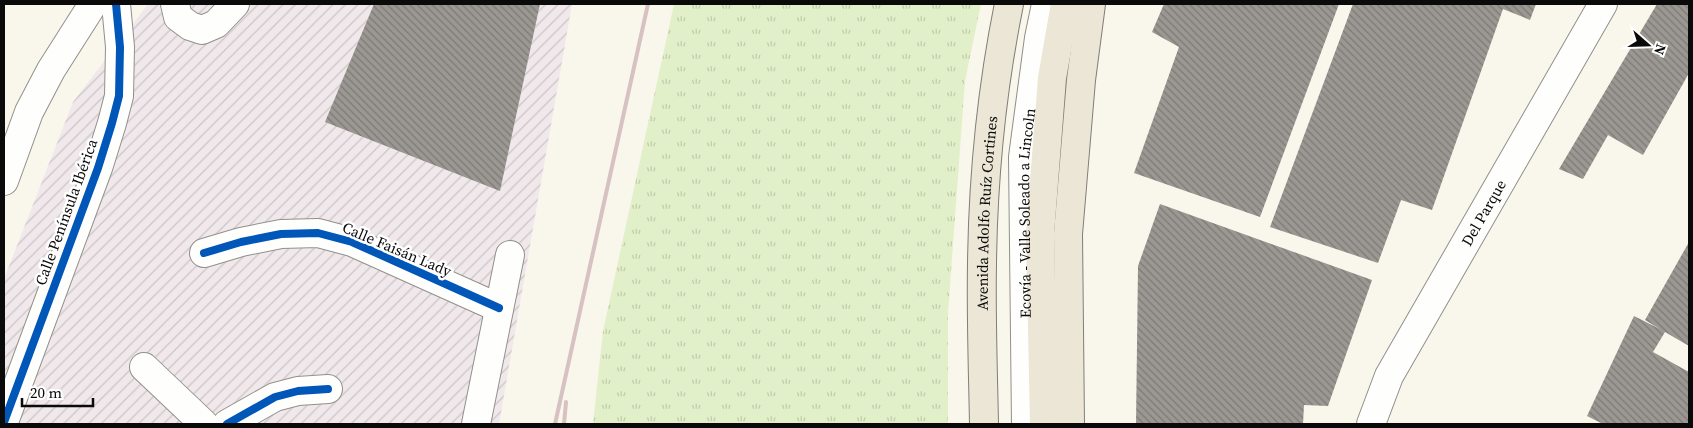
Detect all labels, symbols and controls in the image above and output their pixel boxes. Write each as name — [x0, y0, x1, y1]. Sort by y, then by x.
north arrow — [1623, 20, 1673, 70]
text: N — [1649, 41, 1671, 58]
street label: Ecovía - Valle Soleado a Lincoln — [1012, 107, 1040, 318]
street label: Avenida Adolfo Ruíz Cortines — [971, 115, 1002, 311]
street label: Calle Península Ibérica — [30, 136, 102, 288]
street label: Del Parque — [1456, 175, 1511, 249]
street label: Calle Faisán Lady — [339, 217, 455, 282]
scale bar — [22, 376, 94, 408]
text: 20 m — [30, 382, 62, 403]

